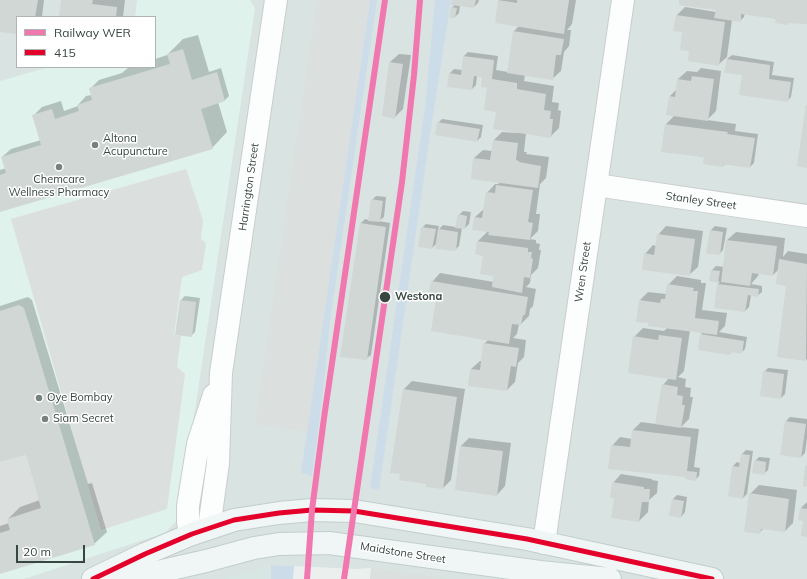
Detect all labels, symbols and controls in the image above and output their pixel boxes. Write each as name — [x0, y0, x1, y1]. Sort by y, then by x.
legend — [16, 16, 156, 68]
text: Railway WER — [54, 25, 131, 40]
text: 415 — [54, 45, 76, 60]
place label: Altona Acupuncture — [103, 132, 168, 158]
marker: Altona Acupuncture — [90, 140, 100, 150]
street label: Harrington Street — [236, 142, 262, 232]
marker: Chemcare Wellness Pharmacy — [54, 162, 64, 172]
place label: Chemcare Wellness Pharmacy — [9, 173, 109, 199]
street label: Stanley Street — [665, 189, 737, 213]
street label: Wren Street — [572, 241, 594, 303]
marker: Westona — [378, 290, 392, 304]
place label: Westona — [395, 290, 442, 304]
place label: Oye Bombay — [47, 391, 113, 405]
marker: Oye Bombay — [34, 393, 44, 403]
place label: Siam Secret — [53, 412, 114, 426]
marker: Siam Secret — [40, 414, 50, 424]
scale bar — [18, 537, 87, 563]
street label: Maidstone Street — [359, 540, 447, 566]
text: 20 m — [23, 544, 51, 559]

